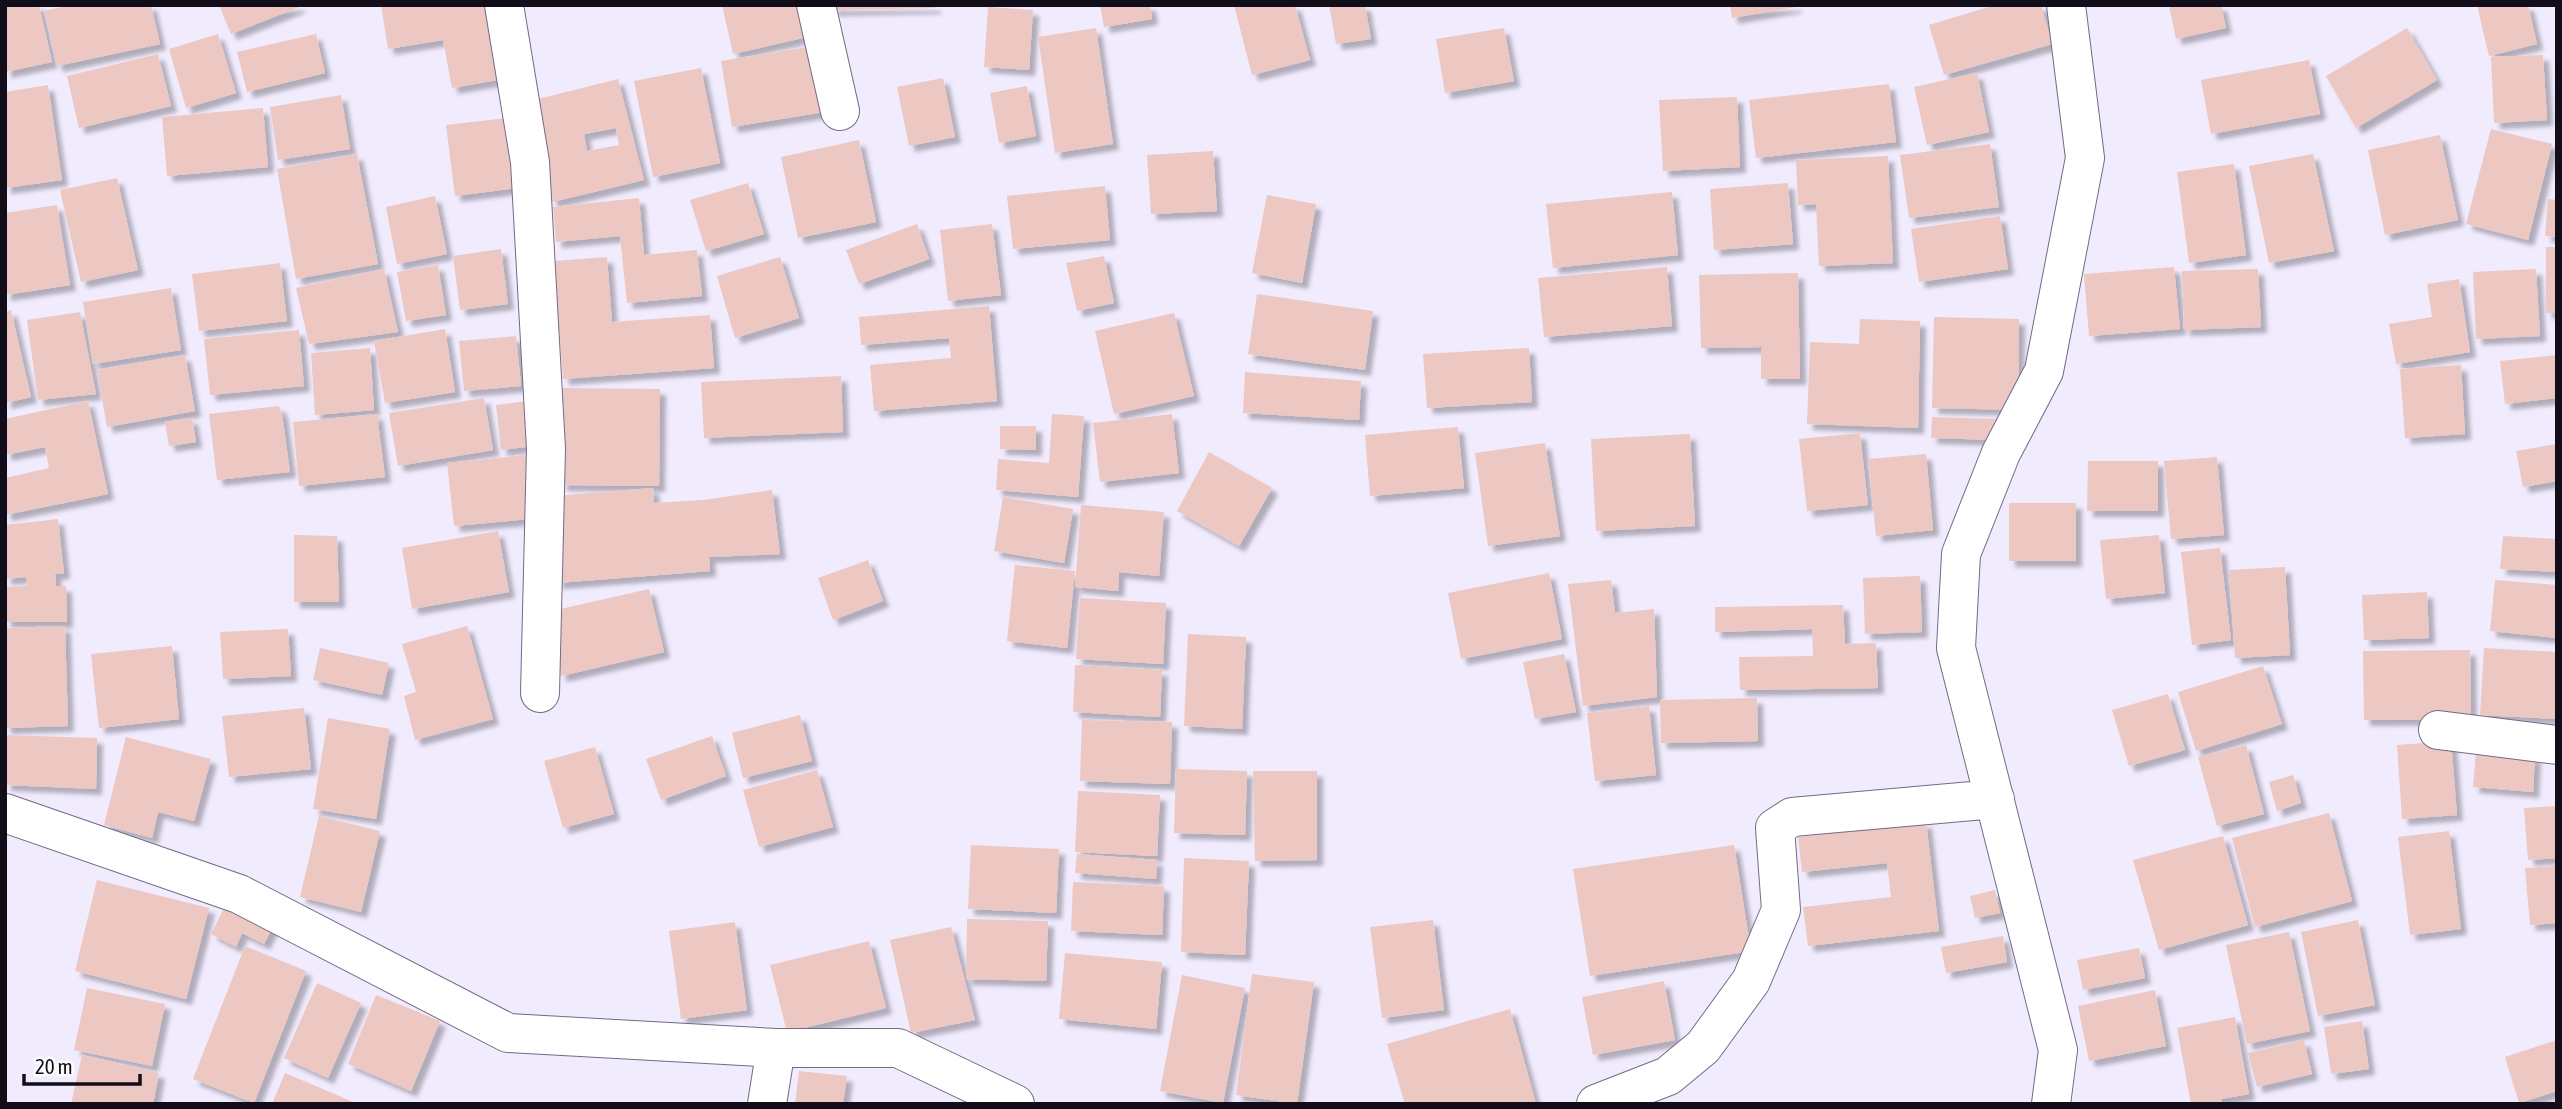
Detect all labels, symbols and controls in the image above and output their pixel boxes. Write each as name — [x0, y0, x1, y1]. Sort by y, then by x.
scale bar — [24, 1042, 140, 1086]
text: 20 m — [35, 1054, 73, 1078]

